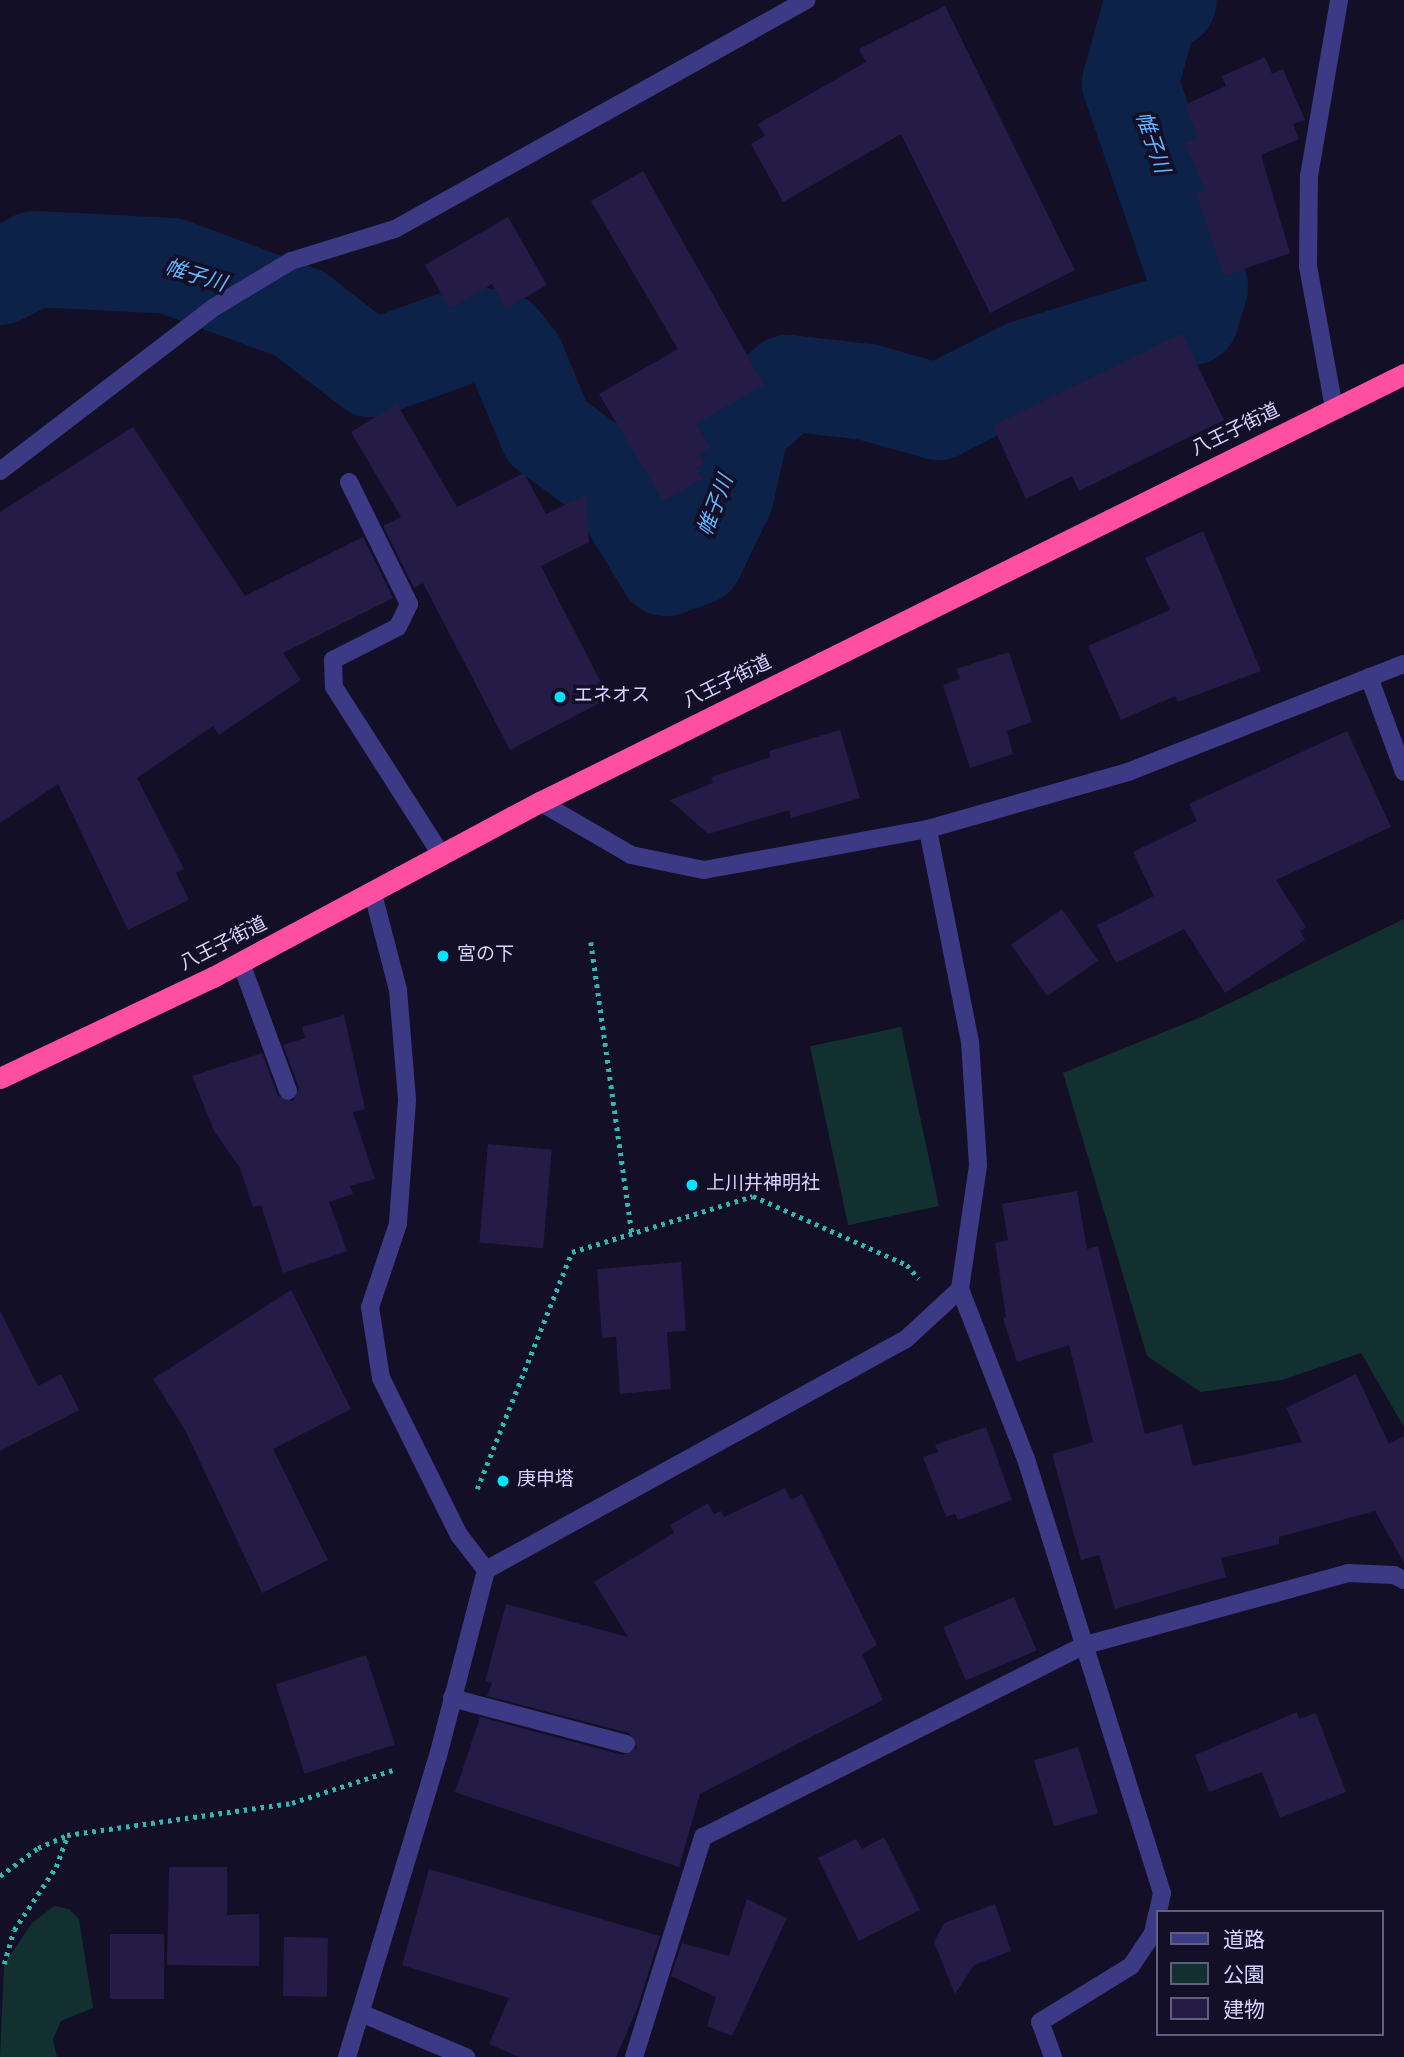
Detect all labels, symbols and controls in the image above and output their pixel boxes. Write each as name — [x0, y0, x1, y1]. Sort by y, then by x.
water label: 帷子川 — [1129, 109, 1173, 177]
water label: 帷子川 — [161, 256, 229, 298]
street label: 八王子街道 — [1188, 400, 1284, 462]
water label: 帷子川 — [694, 472, 740, 540]
street label: 八王子街道 — [680, 652, 776, 714]
place label: エネオス — [574, 686, 650, 708]
marker: エネオス — [552, 689, 568, 705]
street label: 八王子街道 — [177, 913, 271, 977]
place label: 宮の下 — [457, 945, 514, 967]
marker: 宮の下 — [435, 948, 451, 964]
place label: 上川井神明社 — [706, 1174, 820, 1196]
marker: 上川井神明社 — [684, 1177, 700, 1193]
place label: 庚申塔 — [517, 1470, 574, 1492]
marker: 庚申塔 — [495, 1473, 511, 1489]
legend — [1156, 1910, 1383, 2036]
text: 道路 — [1223, 1928, 1265, 1955]
text: 公園 — [1223, 1963, 1265, 1990]
text: 建物 — [1223, 1998, 1265, 2025]

